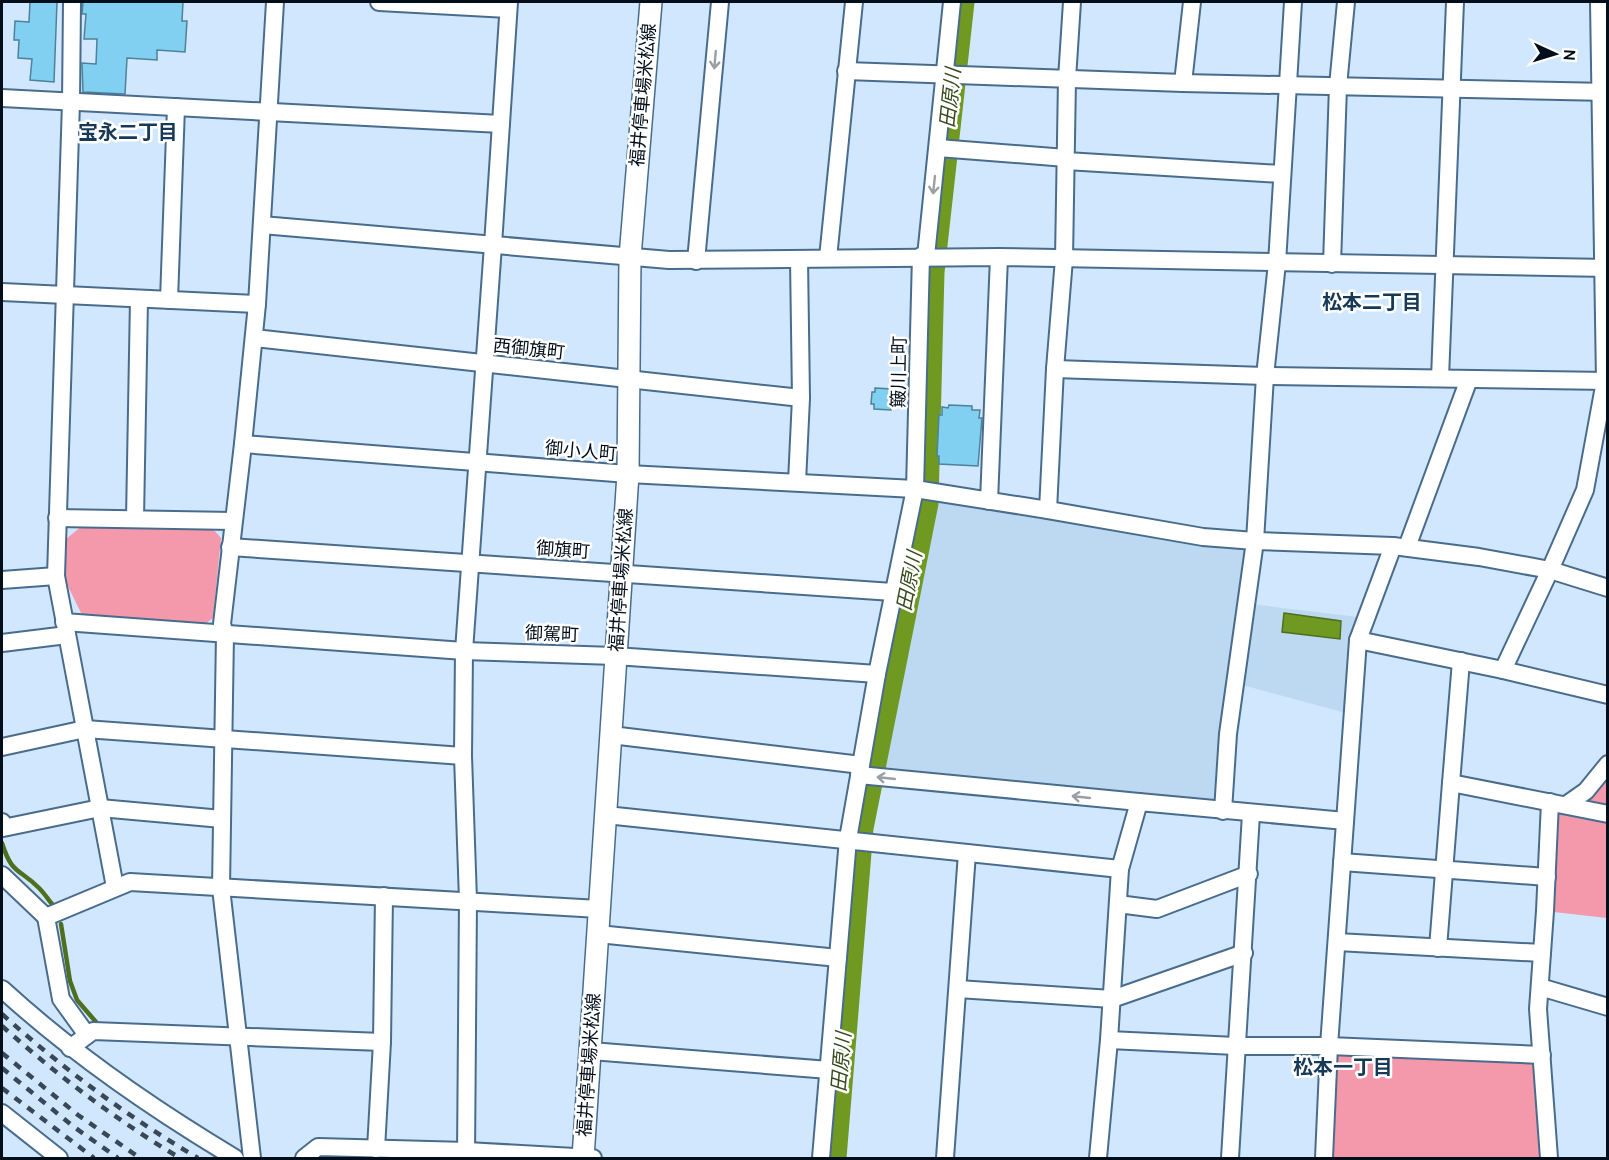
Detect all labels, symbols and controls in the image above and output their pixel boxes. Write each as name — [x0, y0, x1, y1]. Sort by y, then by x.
street label: 福井停車場米松線 — [626, 22, 660, 168]
north arrow — [1525, 24, 1585, 84]
one-way arrow — [709, 49, 720, 69]
text: N — [1560, 49, 1579, 61]
water label: 田原川 — [935, 65, 965, 129]
district label: 宝永二丁目 — [78, 120, 178, 144]
one-way arrow — [928, 175, 939, 194]
district label: 松本二丁目 — [1322, 290, 1422, 314]
street label: 西御旗町 — [492, 334, 566, 364]
street label: 簸川上町 — [887, 336, 911, 408]
street label: 御小人町 — [544, 437, 618, 465]
street label: 福井停車場米松線 — [605, 507, 637, 653]
street label: 御旗町 — [535, 537, 591, 563]
water label: 田原川 — [891, 547, 927, 613]
street label: 御駕町 — [525, 622, 579, 646]
one-way arrow — [877, 772, 897, 783]
one-way arrow — [1071, 791, 1091, 802]
street label: 福井停車場米松線 — [573, 992, 605, 1138]
water label: 田原川 — [826, 1029, 856, 1093]
district label: 松本一丁目 — [1293, 1055, 1393, 1079]

